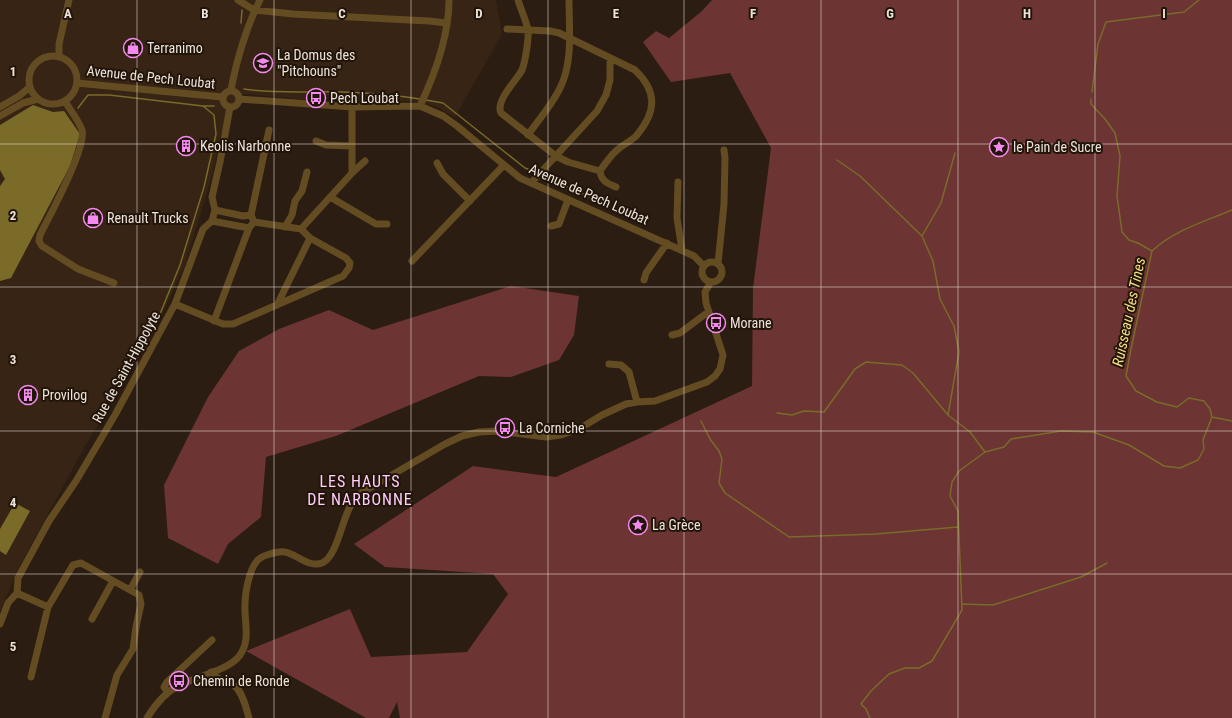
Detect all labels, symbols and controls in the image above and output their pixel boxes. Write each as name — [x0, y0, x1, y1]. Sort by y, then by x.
text: A — [64, 6, 72, 21]
text: B — [201, 6, 209, 21]
text: C — [338, 6, 346, 21]
text: D — [475, 6, 483, 21]
text: E — [613, 6, 620, 21]
text: F — [750, 6, 756, 21]
text: G — [886, 6, 894, 21]
text: H — [1023, 6, 1031, 21]
text: I — [1162, 6, 1166, 21]
shop icon: Terranimo — [122, 37, 144, 59]
place label: Terranimo — [147, 40, 203, 56]
place label: La Domus des "Pitchouns" — [277, 47, 355, 79]
school or university icon: La Domus des "Pitchouns" — [252, 52, 274, 74]
street label: Avenue de Pech Loubat — [86, 62, 216, 92]
text: 1 — [10, 64, 16, 79]
bus stop icon: Pech Loubat — [305, 87, 327, 109]
place label: Pech Loubat — [330, 90, 399, 106]
building icon: Keolis Narbonne — [175, 135, 197, 157]
place icon: le Pain de Sucre — [988, 136, 1010, 158]
place label: Keolis Narbonne — [200, 138, 291, 154]
place label: le Pain de Sucre — [1013, 139, 1102, 155]
street label: Avenue de Pech Loubat — [527, 160, 651, 228]
shop icon: Renault Trucks — [82, 207, 104, 229]
text: 2 — [10, 208, 17, 223]
place label: Renault Trucks — [107, 210, 189, 226]
water label: Ruisseau des Tines — [1109, 256, 1149, 368]
street label: Rue de Saint-Hippolyte — [89, 308, 163, 425]
bus stop icon: Morane — [705, 312, 727, 334]
place label: Morane — [730, 315, 772, 331]
text: 3 — [10, 352, 16, 367]
building icon: Provilog — [17, 384, 39, 406]
place label: Provilog — [42, 387, 87, 403]
bus stop icon: La Corniche — [494, 417, 516, 439]
place label: La Corniche — [519, 420, 585, 436]
district label: LES HAUTS DE NARBONNE — [307, 472, 413, 509]
text: 4 — [10, 495, 17, 510]
place icon: La Grèce — [627, 514, 649, 536]
place label: La Grèce — [652, 517, 701, 533]
text: 5 — [10, 639, 17, 654]
bus stop icon: Chemin de Ronde — [168, 670, 190, 692]
place label: Chemin de Ronde — [193, 673, 290, 689]

